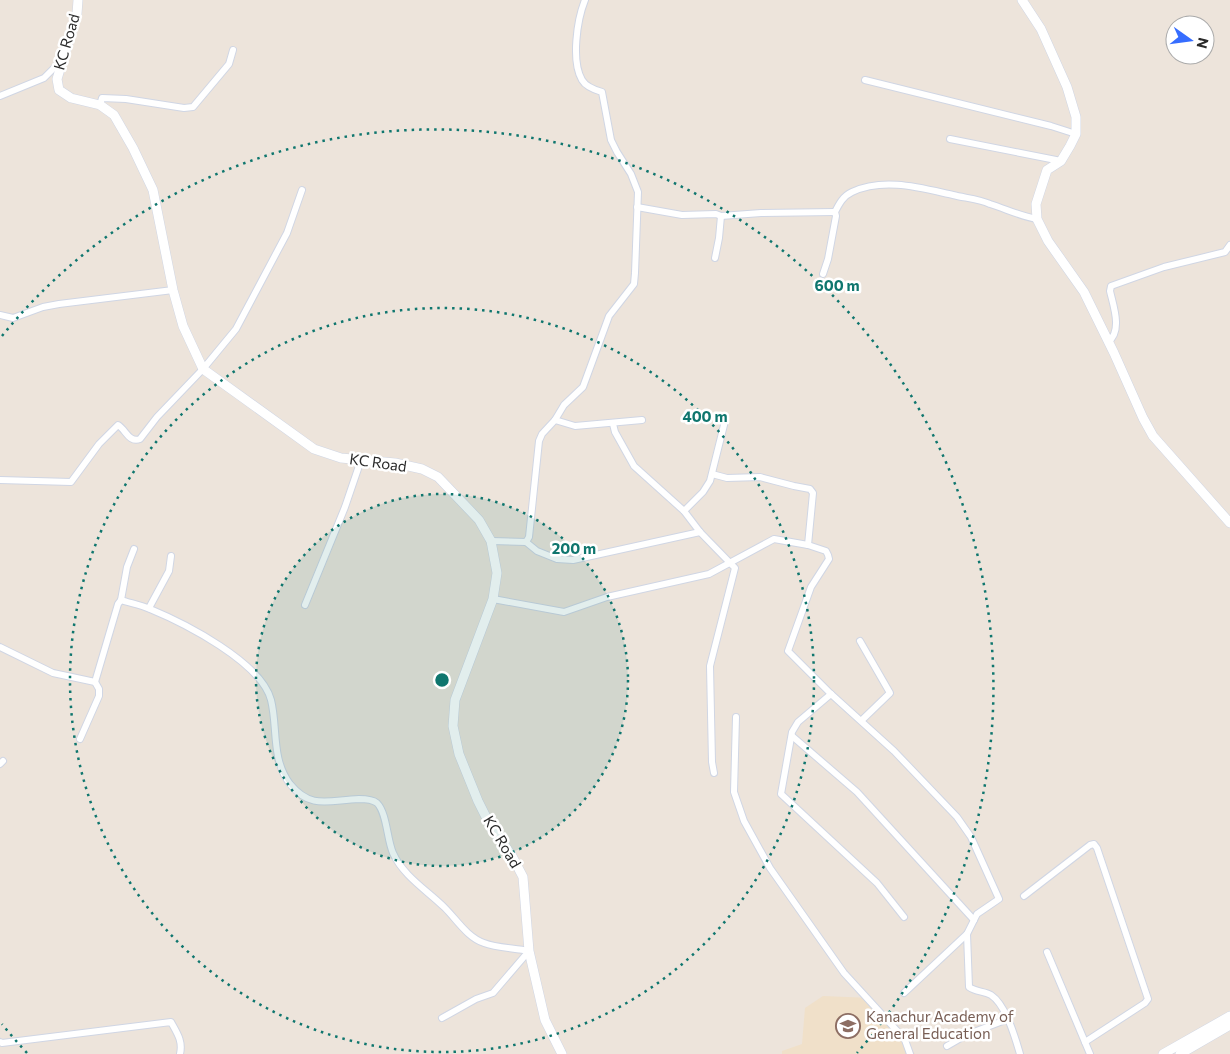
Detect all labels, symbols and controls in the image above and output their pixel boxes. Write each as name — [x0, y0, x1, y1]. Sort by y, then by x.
street label: KC Road — [49, 11, 83, 72]
north arrow — [1165, 15, 1215, 65]
text: N — [1194, 36, 1213, 50]
text: 600 m — [814, 276, 860, 294]
text: 400 m — [682, 407, 728, 425]
street label: KC Road — [348, 449, 408, 475]
text: 200 m — [552, 539, 596, 557]
centre of rings — [433, 671, 451, 689]
street label: KC Road — [480, 812, 525, 871]
place label: Kanachur Academy of General Education — [866, 1007, 1014, 1042]
school or university icon: Kanachur Academy of General Education — [835, 1013, 861, 1039]

